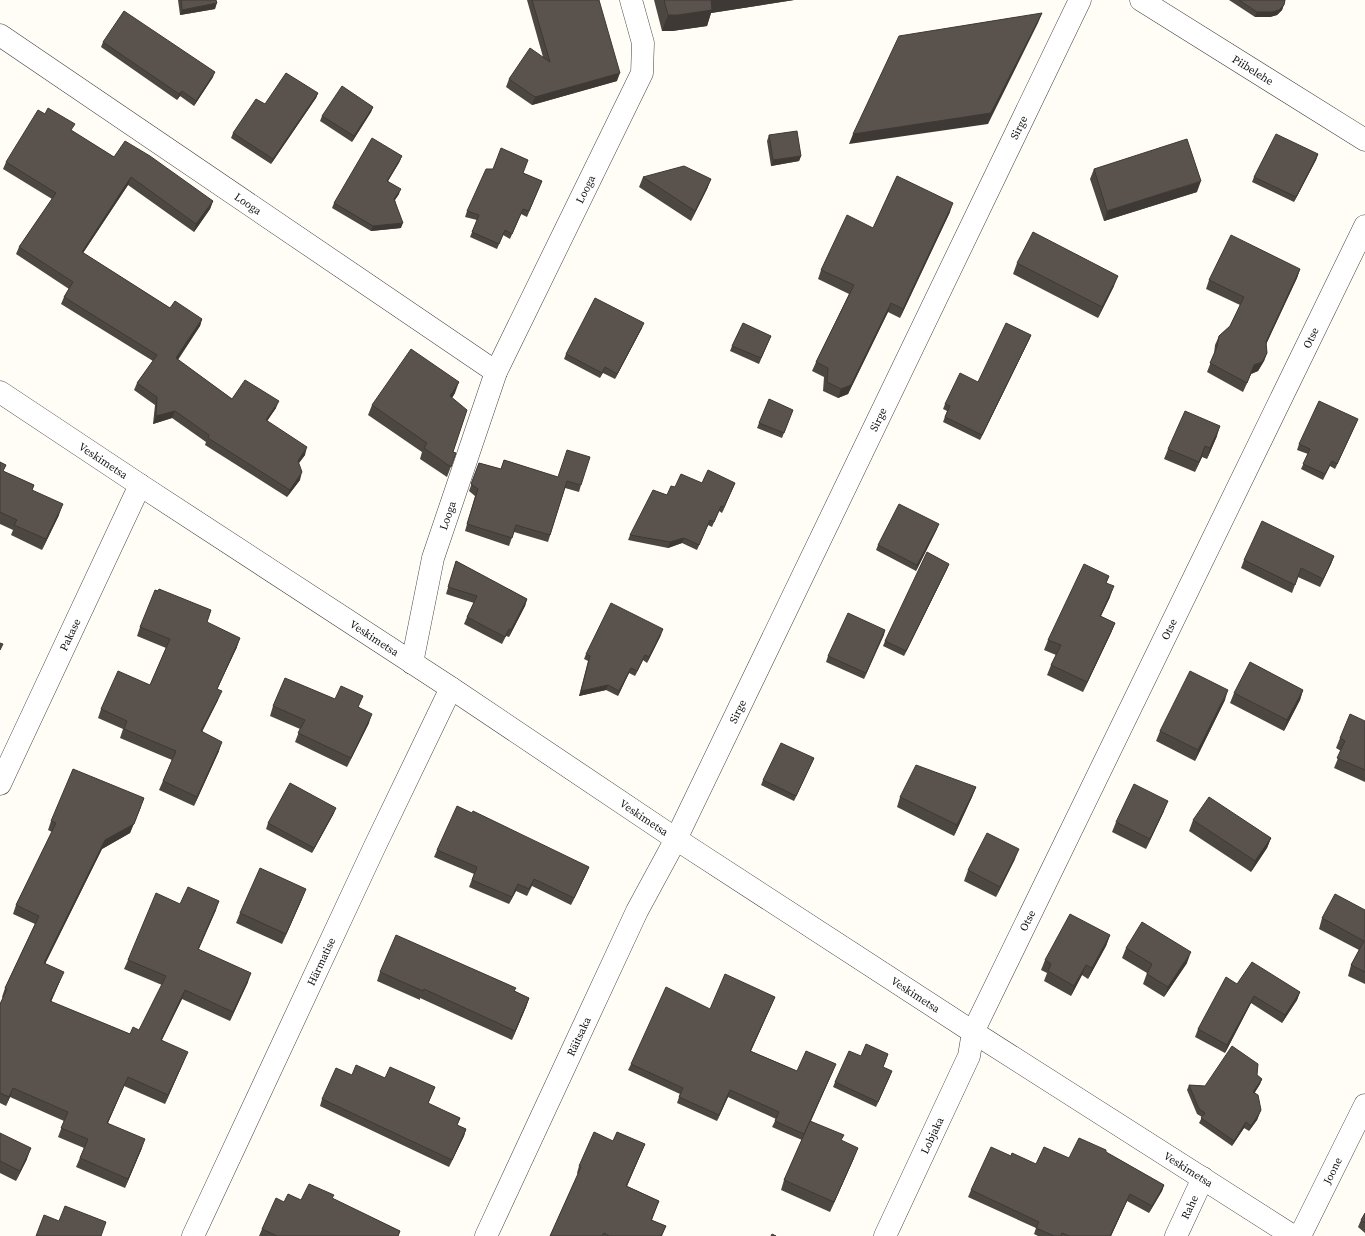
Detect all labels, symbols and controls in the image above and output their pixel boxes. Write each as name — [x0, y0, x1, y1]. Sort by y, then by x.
street label: Piibelehe — [1229, 51, 1277, 89]
street label: Sirge — [1007, 113, 1031, 142]
street label: Looga — [572, 172, 599, 206]
street label: Looga — [232, 189, 265, 218]
street label: Otse — [1299, 324, 1322, 351]
street label: Sirge — [866, 405, 890, 434]
street label: Veskimetsa — [76, 439, 131, 483]
street label: Looga — [436, 499, 459, 532]
street label: Pakase — [56, 616, 84, 653]
street label: Veskimetsa — [347, 616, 402, 660]
street label: Otse — [1157, 616, 1181, 642]
street label: Sirge — [725, 697, 750, 726]
street label: Veskimetsa — [617, 796, 672, 840]
street label: Otse — [1016, 907, 1039, 934]
street label: Härmatise — [303, 935, 339, 988]
street label: Veskimetsa — [888, 973, 943, 1016]
street label: Räitsaka — [563, 1014, 594, 1059]
street label: Lobjaka — [917, 1114, 947, 1156]
street label: Veskimetsa — [1161, 1148, 1216, 1191]
street label: Joone — [1319, 1154, 1346, 1188]
street label: Rahe — [1177, 1192, 1202, 1222]

